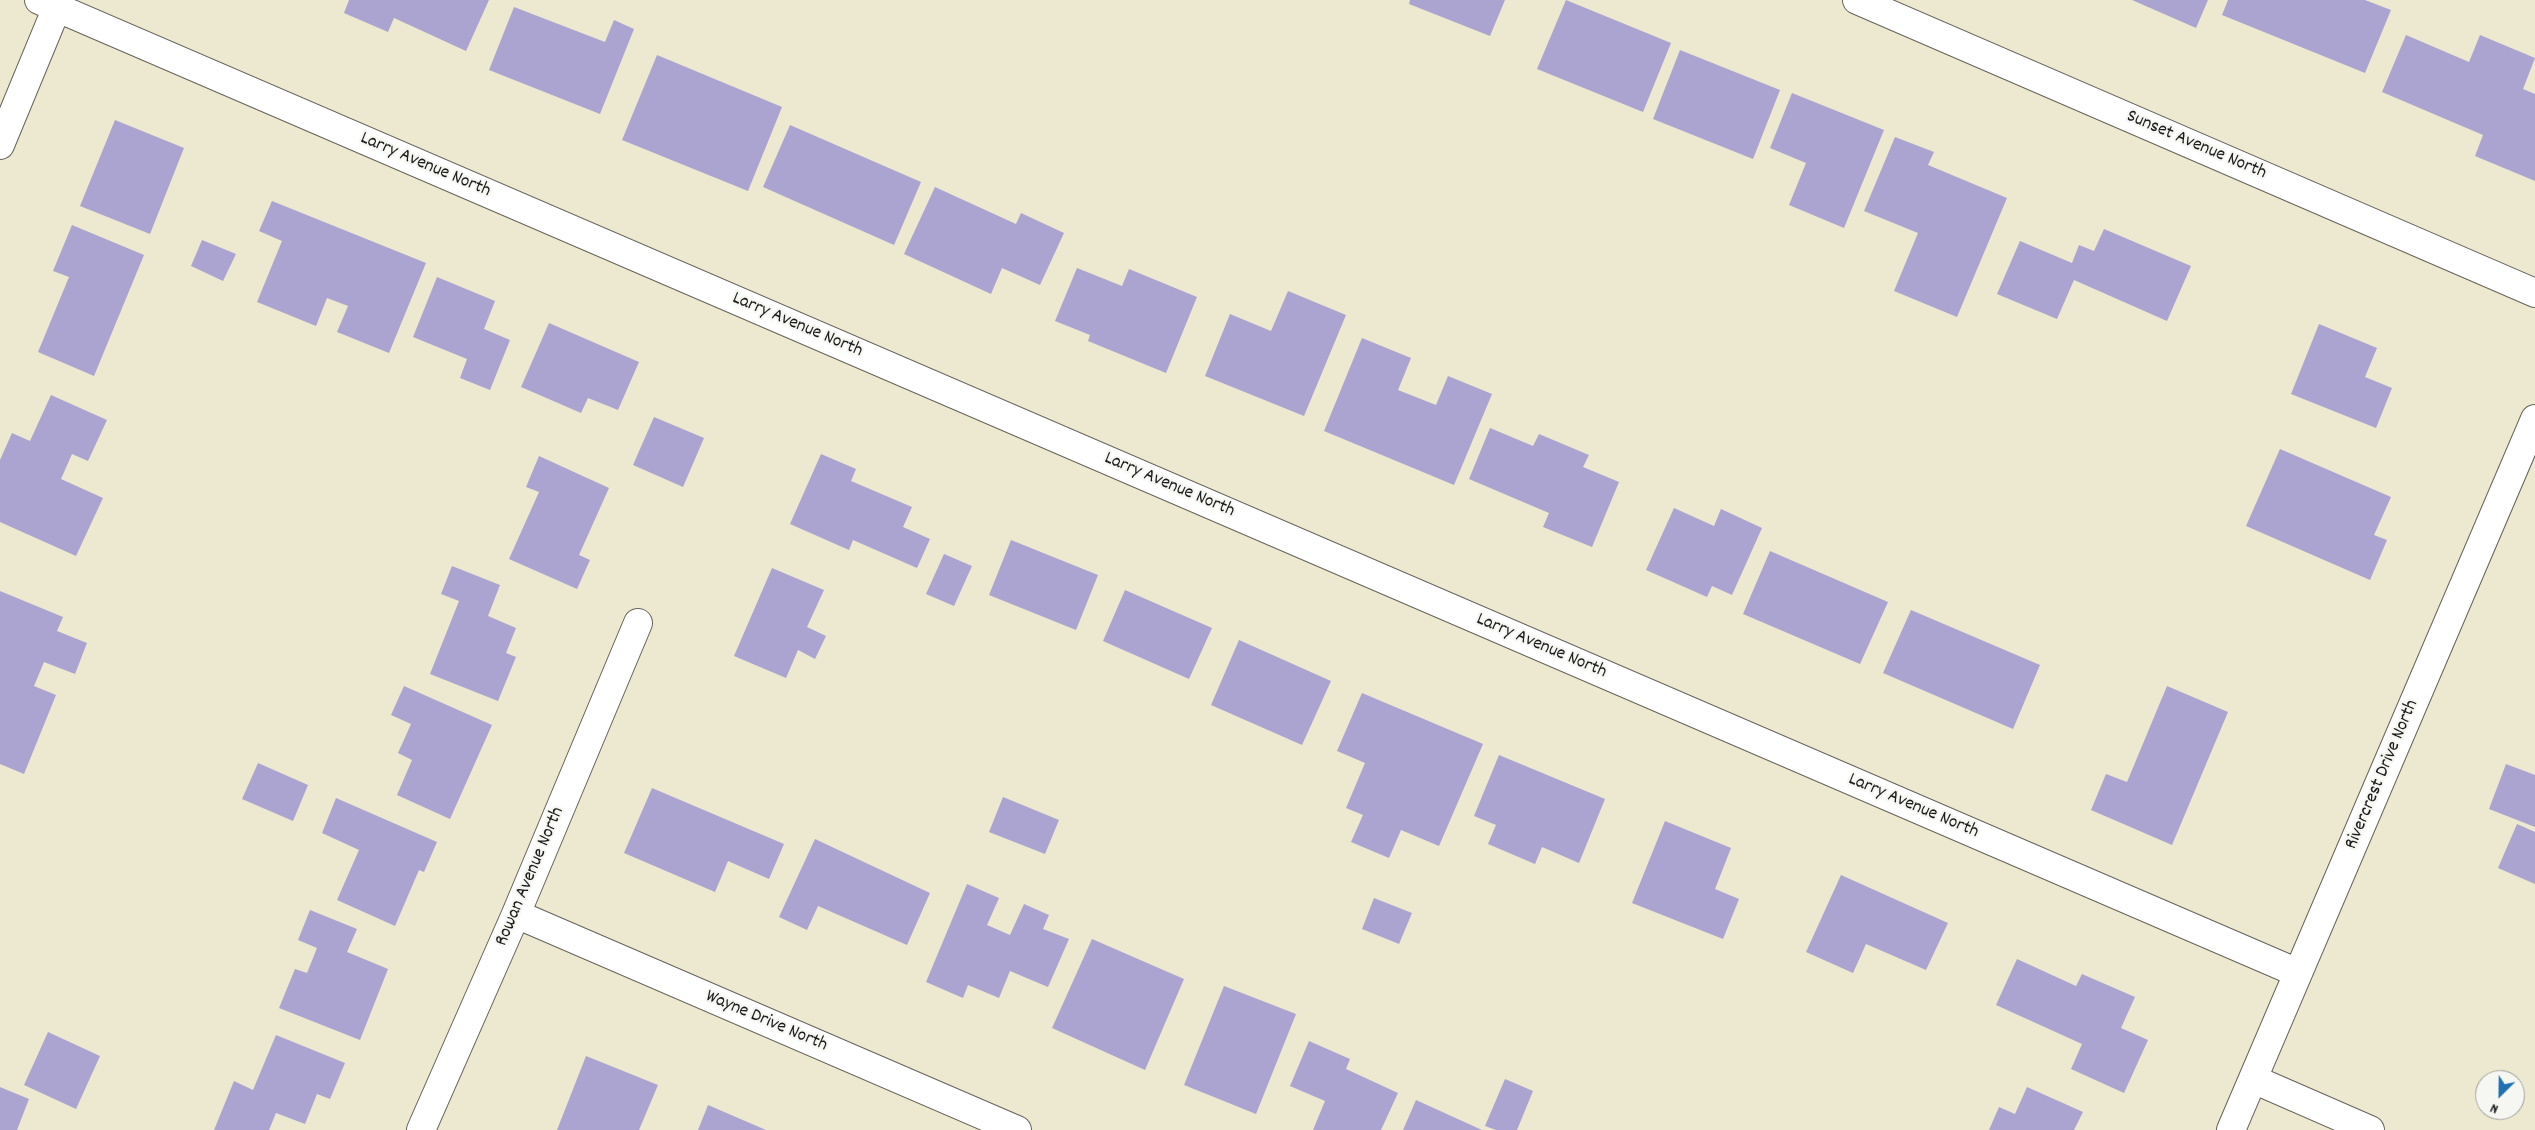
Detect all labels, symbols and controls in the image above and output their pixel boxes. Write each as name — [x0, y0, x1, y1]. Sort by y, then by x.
street label: Sunset Avenue North — [2123, 106, 2269, 186]
street label: Larry Avenue North — [356, 128, 494, 204]
street label: Larry Avenue North — [728, 288, 866, 364]
street label: Larry Avenue North — [1100, 448, 1238, 524]
street label: Larry Avenue North — [1472, 609, 1610, 685]
street label: Rivercrest Drive North — [2341, 697, 2425, 853]
street label: Larry Avenue North — [1844, 769, 1982, 845]
street label: Rowan Avenue North — [491, 804, 571, 950]
street label: Wayne Drive North — [701, 986, 831, 1058]
north arrow — [2475, 1070, 2525, 1120]
text: N — [2487, 1097, 2502, 1118]

